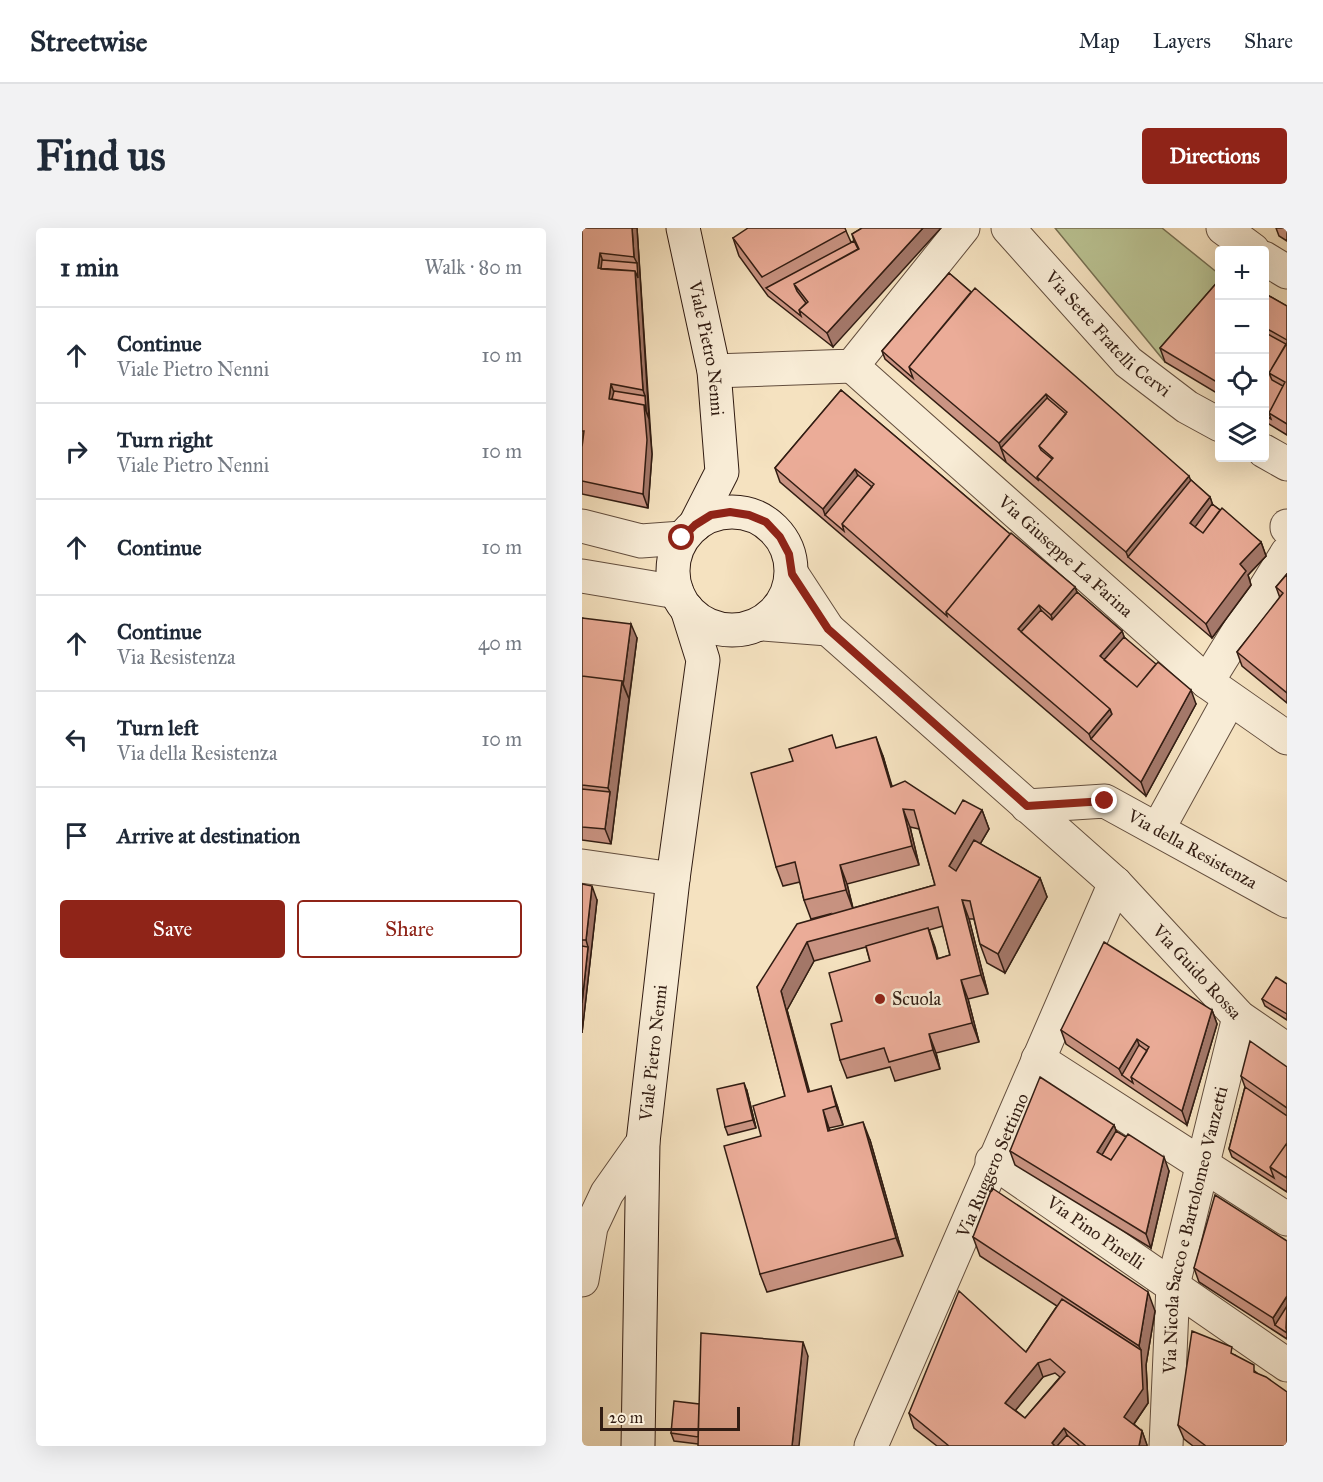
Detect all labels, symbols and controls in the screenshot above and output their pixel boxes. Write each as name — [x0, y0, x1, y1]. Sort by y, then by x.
text: Streetwise — [30, 24, 147, 59]
text: Map — [1079, 28, 1120, 54]
text: Layers — [1153, 28, 1211, 54]
text: Share — [1244, 28, 1293, 54]
button: Directions — [1142, 128, 1287, 184]
text: Find us — [36, 130, 166, 182]
map controls — [1215, 246, 1269, 462]
button: + — [1215, 246, 1269, 300]
text: 1 min — [60, 251, 119, 283]
text: Walk · 80 m — [424, 255, 522, 279]
street label: Via Sette Fratelli Cervi — [1040, 266, 1175, 402]
street label: Viale Pietro Nenni — [684, 278, 729, 417]
button: − — [1215, 300, 1269, 354]
text: Continue — [117, 330, 202, 357]
icon: ahead — [60, 339, 93, 372]
text: 10 m — [481, 343, 522, 367]
button: locate — [1215, 354, 1269, 408]
text: Viale Pietro Nenni — [117, 357, 269, 381]
button: layers — [1215, 408, 1269, 462]
text: Turn right — [117, 426, 213, 453]
icon: right — [60, 435, 93, 468]
text: 10 m — [481, 439, 522, 463]
text: Viale Pietro Nenni — [117, 453, 269, 477]
street label: Via Giuseppe La Farina — [993, 490, 1138, 622]
route start — [668, 524, 694, 550]
icon: ahead — [60, 531, 93, 564]
text: Continue — [117, 534, 202, 561]
text: 10 m — [481, 535, 522, 559]
text: Continue — [117, 618, 202, 645]
icon: ahead — [60, 627, 93, 660]
text: 40 m — [478, 631, 522, 655]
text: Via Resistenza — [117, 645, 235, 669]
text: Turn left — [117, 714, 199, 741]
icon: left — [60, 723, 93, 756]
text: 10 m — [481, 727, 522, 751]
text: Via della Resistenza — [117, 741, 277, 765]
route end — [1091, 787, 1117, 813]
street label: Via della Resistenza — [1123, 804, 1261, 894]
icon: arrive — [60, 819, 93, 852]
text: Arrive at destination — [117, 822, 300, 849]
button: Save — [60, 900, 285, 958]
button: Share — [297, 900, 522, 958]
street label: Via Guido Rossa — [1147, 919, 1247, 1024]
street label: Viale Pietro Nenni — [634, 983, 672, 1123]
place label: Scuola — [892, 988, 942, 1010]
marker: Scuola — [873, 992, 887, 1006]
street label: Via Nicola Sacco e Bartolomeo Vanzetti — [1158, 1084, 1233, 1375]
street label: Via Ruggero Settimo — [951, 1090, 1034, 1242]
street label: Via Pino Pinelli — [1042, 1191, 1149, 1274]
scale bar — [600, 1404, 740, 1432]
text: 20 m — [609, 1408, 643, 1427]

